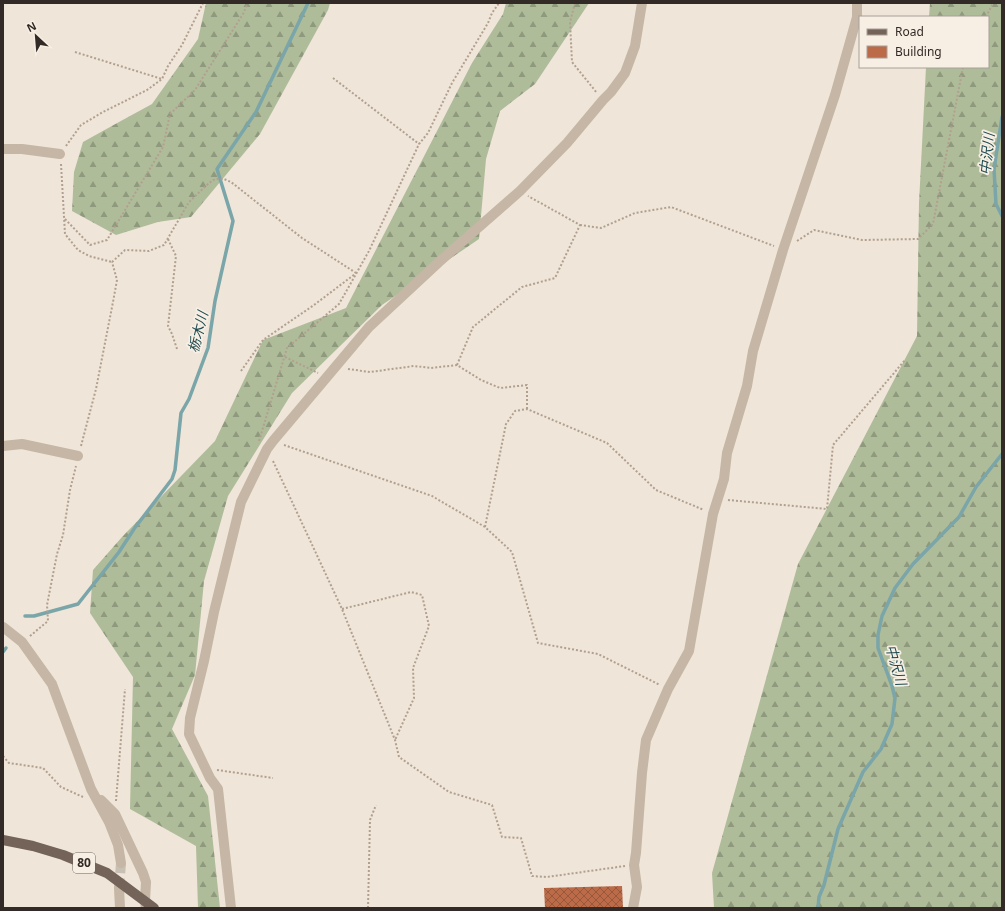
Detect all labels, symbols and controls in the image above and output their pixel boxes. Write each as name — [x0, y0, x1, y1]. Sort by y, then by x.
north arrow — [16, 16, 56, 56]
legend — [859, 16, 989, 68]
text: N — [24, 18, 39, 35]
text: Road — [895, 23, 924, 40]
text: Building — [895, 43, 942, 60]
water label: 中沢川 — [975, 130, 998, 176]
water label: 栃木川 — [183, 307, 212, 355]
water label: 中沢川 — [882, 642, 912, 690]
road number: 80 — [73, 853, 95, 873]

